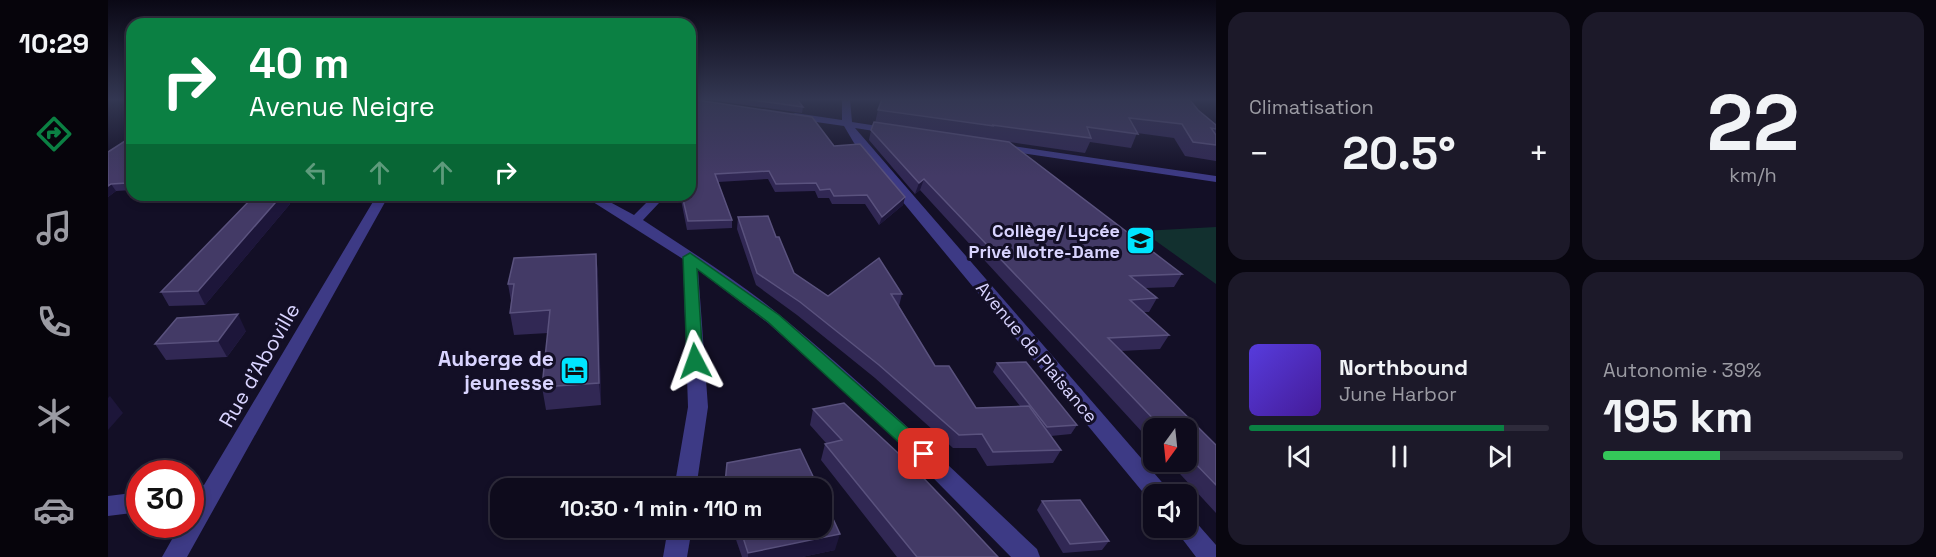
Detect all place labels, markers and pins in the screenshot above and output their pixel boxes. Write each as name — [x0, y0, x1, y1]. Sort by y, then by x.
place label: Collège/ Lycée Privé Notre-Dame — [969, 219, 1120, 263]
school or university icon: Collège/ Lycée Privé Notre-Dame — [1125, 224, 1157, 256]
place label: Auberge de jeunesse — [438, 345, 554, 396]
hotel icon: Auberge de jeunesse — [559, 354, 591, 386]
pin — [898, 428, 949, 479]

